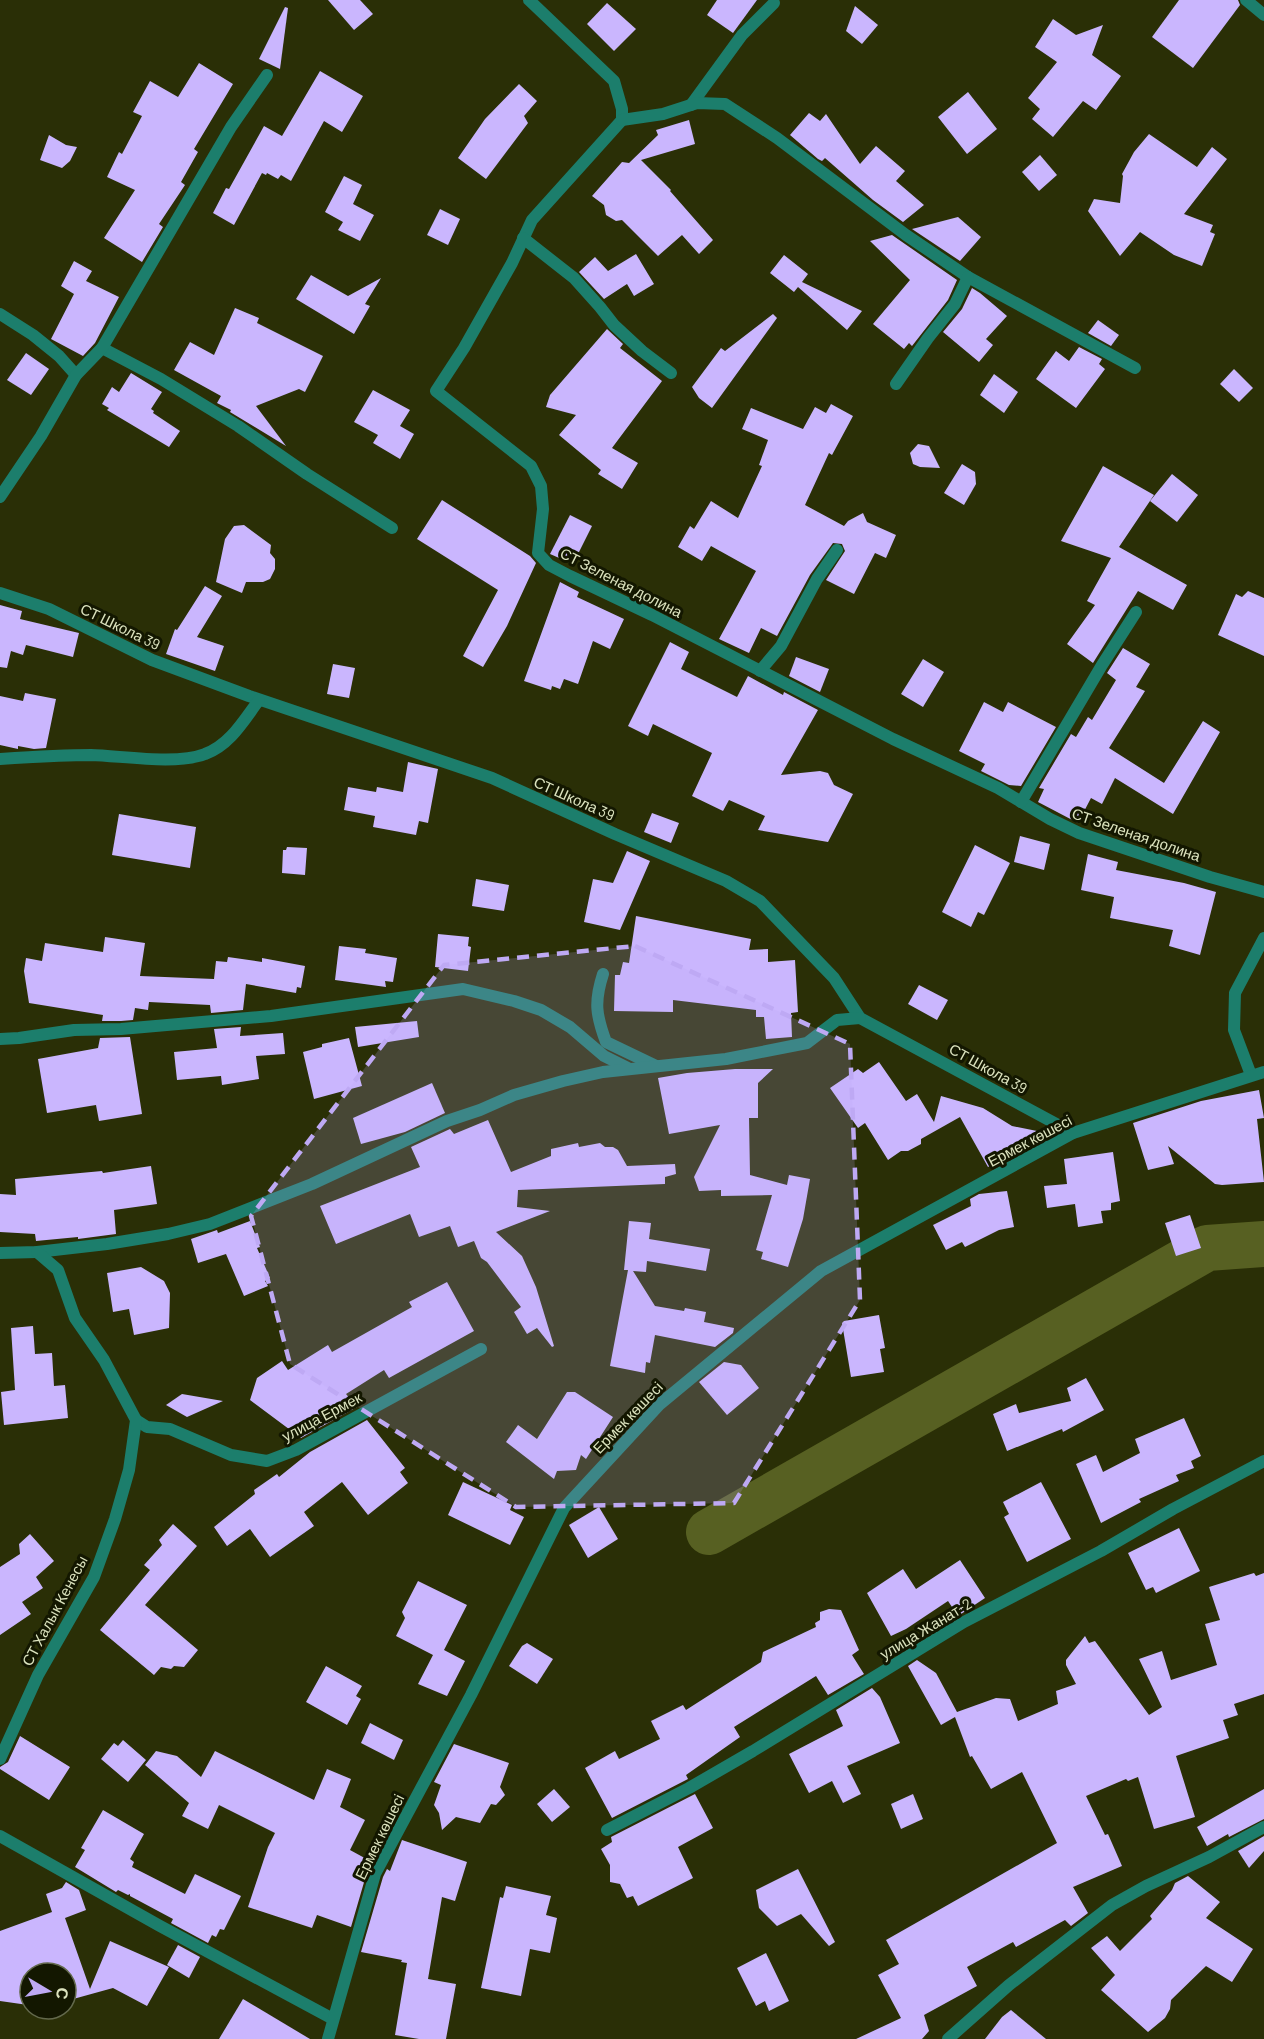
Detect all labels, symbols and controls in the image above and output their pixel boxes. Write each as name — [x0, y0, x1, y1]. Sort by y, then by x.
street label: СТ Зеленая долина — [557, 543, 686, 621]
street label: СТ Школа 39 — [78, 599, 163, 653]
street label: СТ Школа 39 — [531, 772, 618, 824]
street label: СТ Зеленая долина — [1070, 804, 1204, 865]
street label: СТ Школа 39 — [946, 1039, 1031, 1097]
street label: Ермек көшесі — [984, 1110, 1075, 1170]
street label: Ермек көшесі — [589, 1378, 666, 1457]
street label: улица Ермек — [279, 1387, 365, 1445]
street label: СТ Халык Кенесы — [18, 1552, 91, 1669]
street label: улица Жанат-2 — [876, 1594, 975, 1663]
street label: Ермек көшесі — [351, 1791, 408, 1882]
north arrow — [18, 1961, 78, 2021]
text: С — [53, 1986, 74, 2001]

